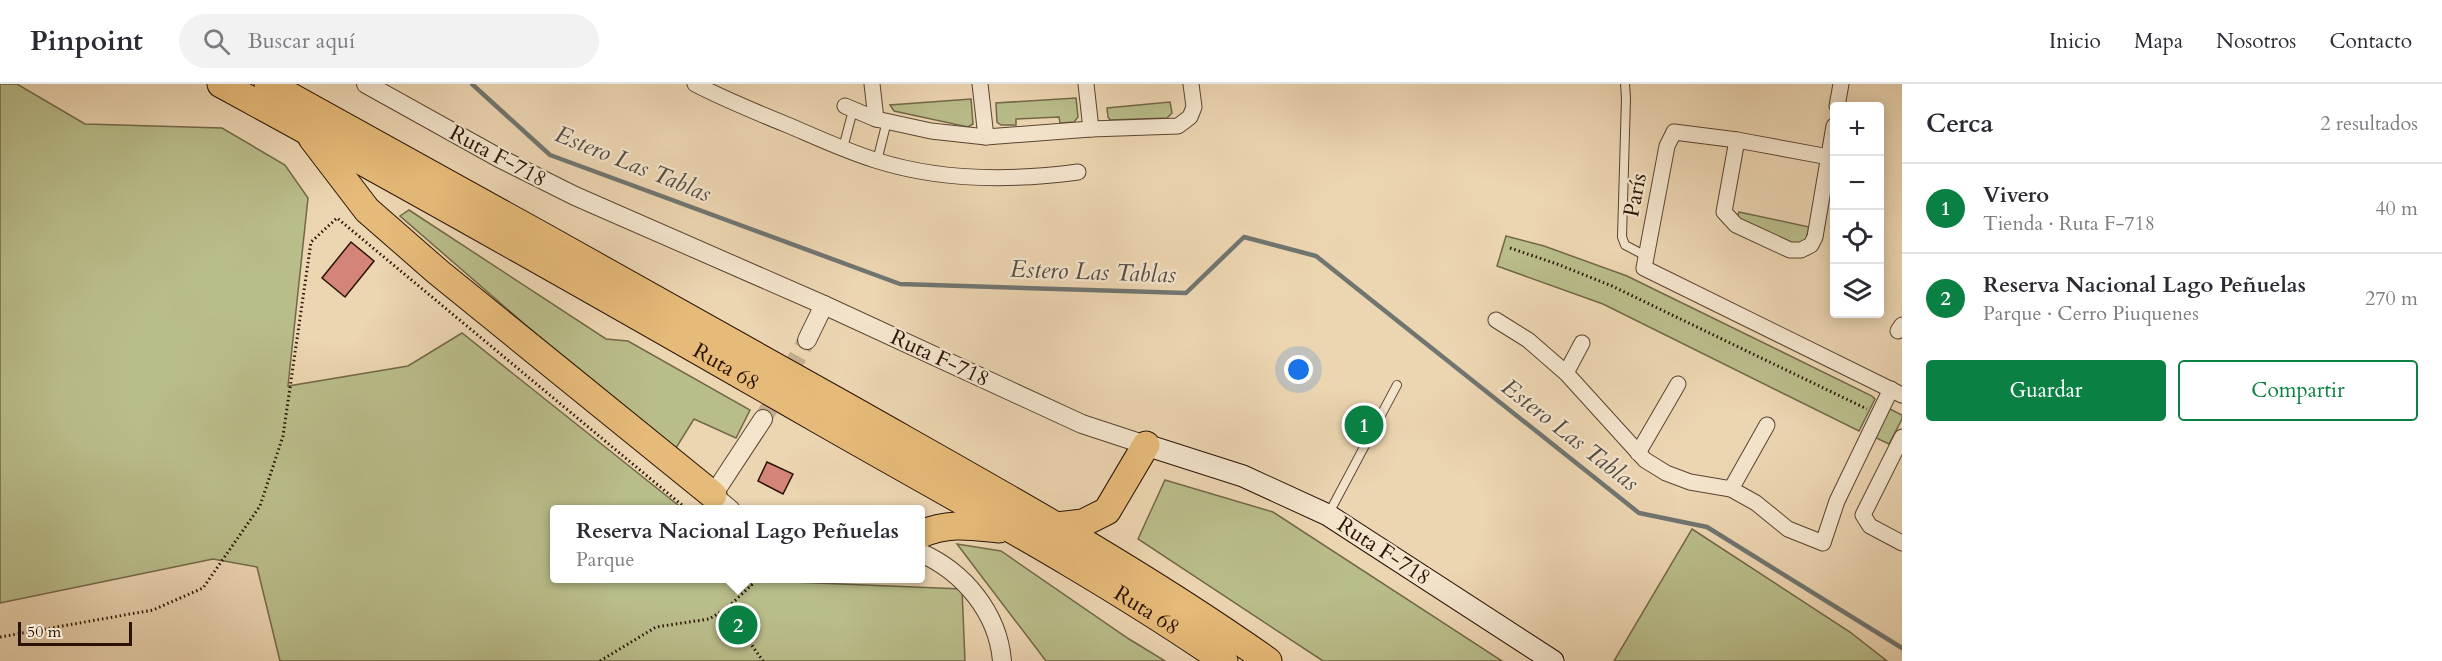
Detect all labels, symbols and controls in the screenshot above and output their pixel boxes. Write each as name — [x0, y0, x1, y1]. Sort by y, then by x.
search box — [179, 14, 599, 68]
text: Pinpoint — [30, 22, 143, 60]
icon: search — [200, 25, 233, 58]
text: Buscar aquí — [248, 26, 355, 56]
text: Inicio — [2049, 27, 2101, 56]
text: Mapa — [2134, 27, 2183, 56]
text: Nosotros — [2216, 27, 2296, 56]
text: Contacto — [2329, 27, 2412, 56]
map controls — [1830, 102, 1884, 318]
button: + — [1830, 102, 1884, 156]
text: Cerca — [1926, 106, 1993, 141]
text: 2 resultados — [2320, 110, 2418, 137]
street label: Ruta F-718 — [444, 118, 552, 194]
water label: Estero Las Tablas — [550, 118, 716, 210]
button: − — [1830, 156, 1884, 210]
street label: París — [1616, 170, 1654, 220]
text: Vivero — [1983, 180, 2049, 210]
text: 1 — [1940, 195, 1951, 222]
text: 40 m — [2375, 195, 2418, 222]
button: locate — [1830, 210, 1884, 264]
text: Tienda · Ruta F-718 — [1983, 210, 2155, 237]
water label: Estero Las Tablas — [1010, 253, 1176, 291]
button: layers — [1830, 264, 1884, 318]
text: Reserva Nacional Lago Peñuelas — [1983, 270, 2306, 300]
text: 2 — [1940, 285, 1951, 312]
text: 270 m — [2365, 285, 2418, 312]
text: Parque · Cerro Piuquenes — [1983, 300, 2199, 327]
street label: Ruta F-718 — [886, 322, 994, 394]
street label: Ruta 68 — [687, 336, 765, 398]
your location — [1284, 355, 1313, 384]
button: Guardar — [1926, 360, 2166, 421]
button: Compartir — [2178, 360, 2418, 421]
water label: Estero Las Tablas — [1495, 371, 1645, 499]
pin: 1 — [1344, 402, 1384, 448]
popup — [550, 505, 925, 583]
street label: Ruta F-718 — [1331, 510, 1437, 592]
text: Reserva Nacional Lago Peñuelas — [576, 516, 899, 546]
text: Parque — [576, 546, 635, 573]
street label: Ruta 68 — [1108, 578, 1185, 642]
pin: 2 — [718, 602, 758, 648]
scale bar — [18, 619, 132, 646]
text: 50 m — [27, 621, 61, 643]

